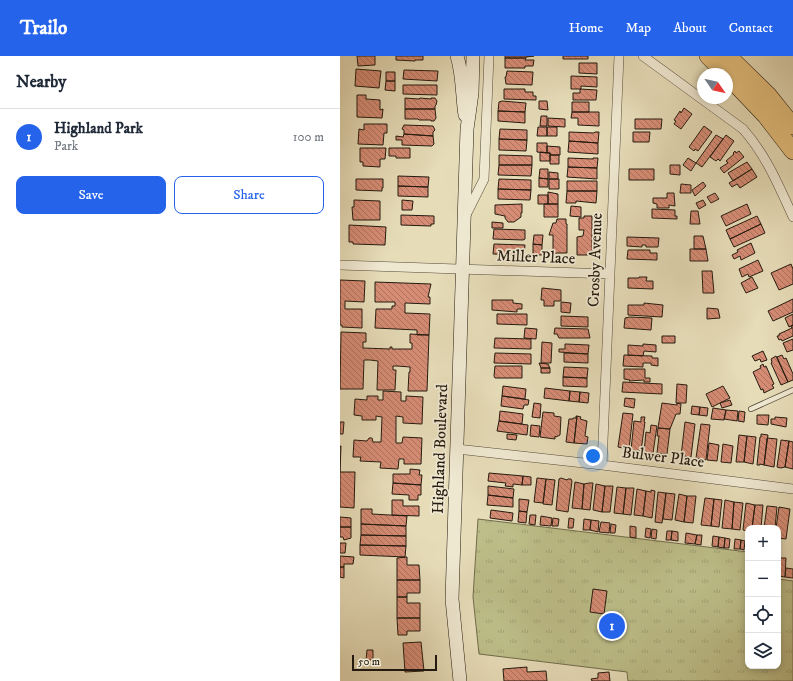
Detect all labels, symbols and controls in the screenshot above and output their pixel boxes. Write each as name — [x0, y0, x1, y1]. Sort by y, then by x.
text: Trailo — [20, 17, 67, 40]
text: Home — [569, 19, 603, 37]
text: Map — [625, 19, 651, 37]
text: About — [673, 19, 707, 37]
text: Contact — [729, 19, 773, 37]
north arrow — [697, 68, 733, 104]
text: Nearby — [16, 71, 66, 93]
text: Highland Park — [54, 119, 143, 138]
text: 1 — [27, 129, 31, 145]
text: 100 m — [293, 129, 324, 145]
text: Park — [54, 138, 78, 154]
button: Save — [16, 176, 166, 214]
button: Share — [174, 176, 324, 214]
street label: Crosby Avenue — [583, 212, 607, 307]
street label: Miller Place — [496, 246, 576, 268]
street label: Highland Boulevard — [428, 384, 452, 514]
street label: Bulwer Place — [621, 442, 706, 472]
your location — [583, 446, 603, 466]
map controls — [745, 525, 781, 669]
button: + — [745, 525, 781, 561]
button: − — [745, 561, 781, 597]
button: locate — [745, 597, 781, 633]
pin: 1 — [599, 611, 625, 641]
button: layers — [745, 633, 781, 669]
scale bar — [352, 653, 437, 672]
text: 50 m — [358, 655, 380, 669]

